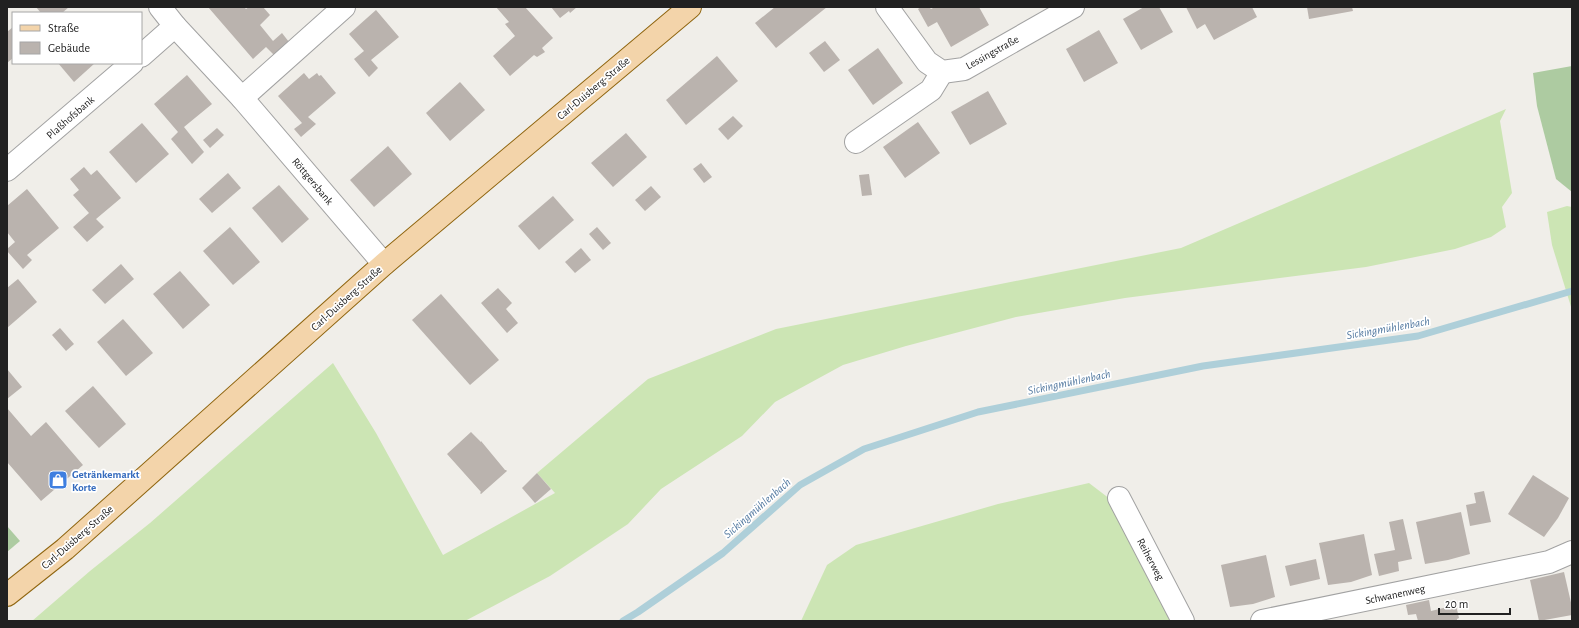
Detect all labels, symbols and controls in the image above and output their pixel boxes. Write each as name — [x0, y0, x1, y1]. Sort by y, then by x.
legend — [12, 12, 142, 64]
text: Straße — [48, 22, 79, 34]
street label: Lessingstraße — [964, 33, 1021, 71]
text: Gebäude — [48, 42, 90, 54]
street label: Carl-Duisberg-Straße — [555, 55, 632, 122]
street label: Plaßhofsbank — [44, 94, 96, 141]
street label: Röttgersbank — [290, 156, 335, 207]
street label: Carl-Duisberg-Straße — [309, 264, 384, 333]
water label: Sickingmühlenbach — [1345, 315, 1431, 341]
water label: Sickingmühlenbach — [1027, 367, 1111, 397]
shop icon: Getränkemarkt Korte — [47, 469, 69, 491]
place label: Getränkemarkt Korte — [72, 469, 140, 493]
water label: Sickingmühlenbach — [721, 476, 793, 540]
street label: Carl-Duisberg-Straße — [39, 503, 115, 571]
street label: Reiherweg — [1135, 537, 1166, 582]
street label: Schwanenweg — [1364, 583, 1427, 606]
scale bar — [1439, 590, 1510, 616]
text: 20 m — [1445, 598, 1468, 610]

